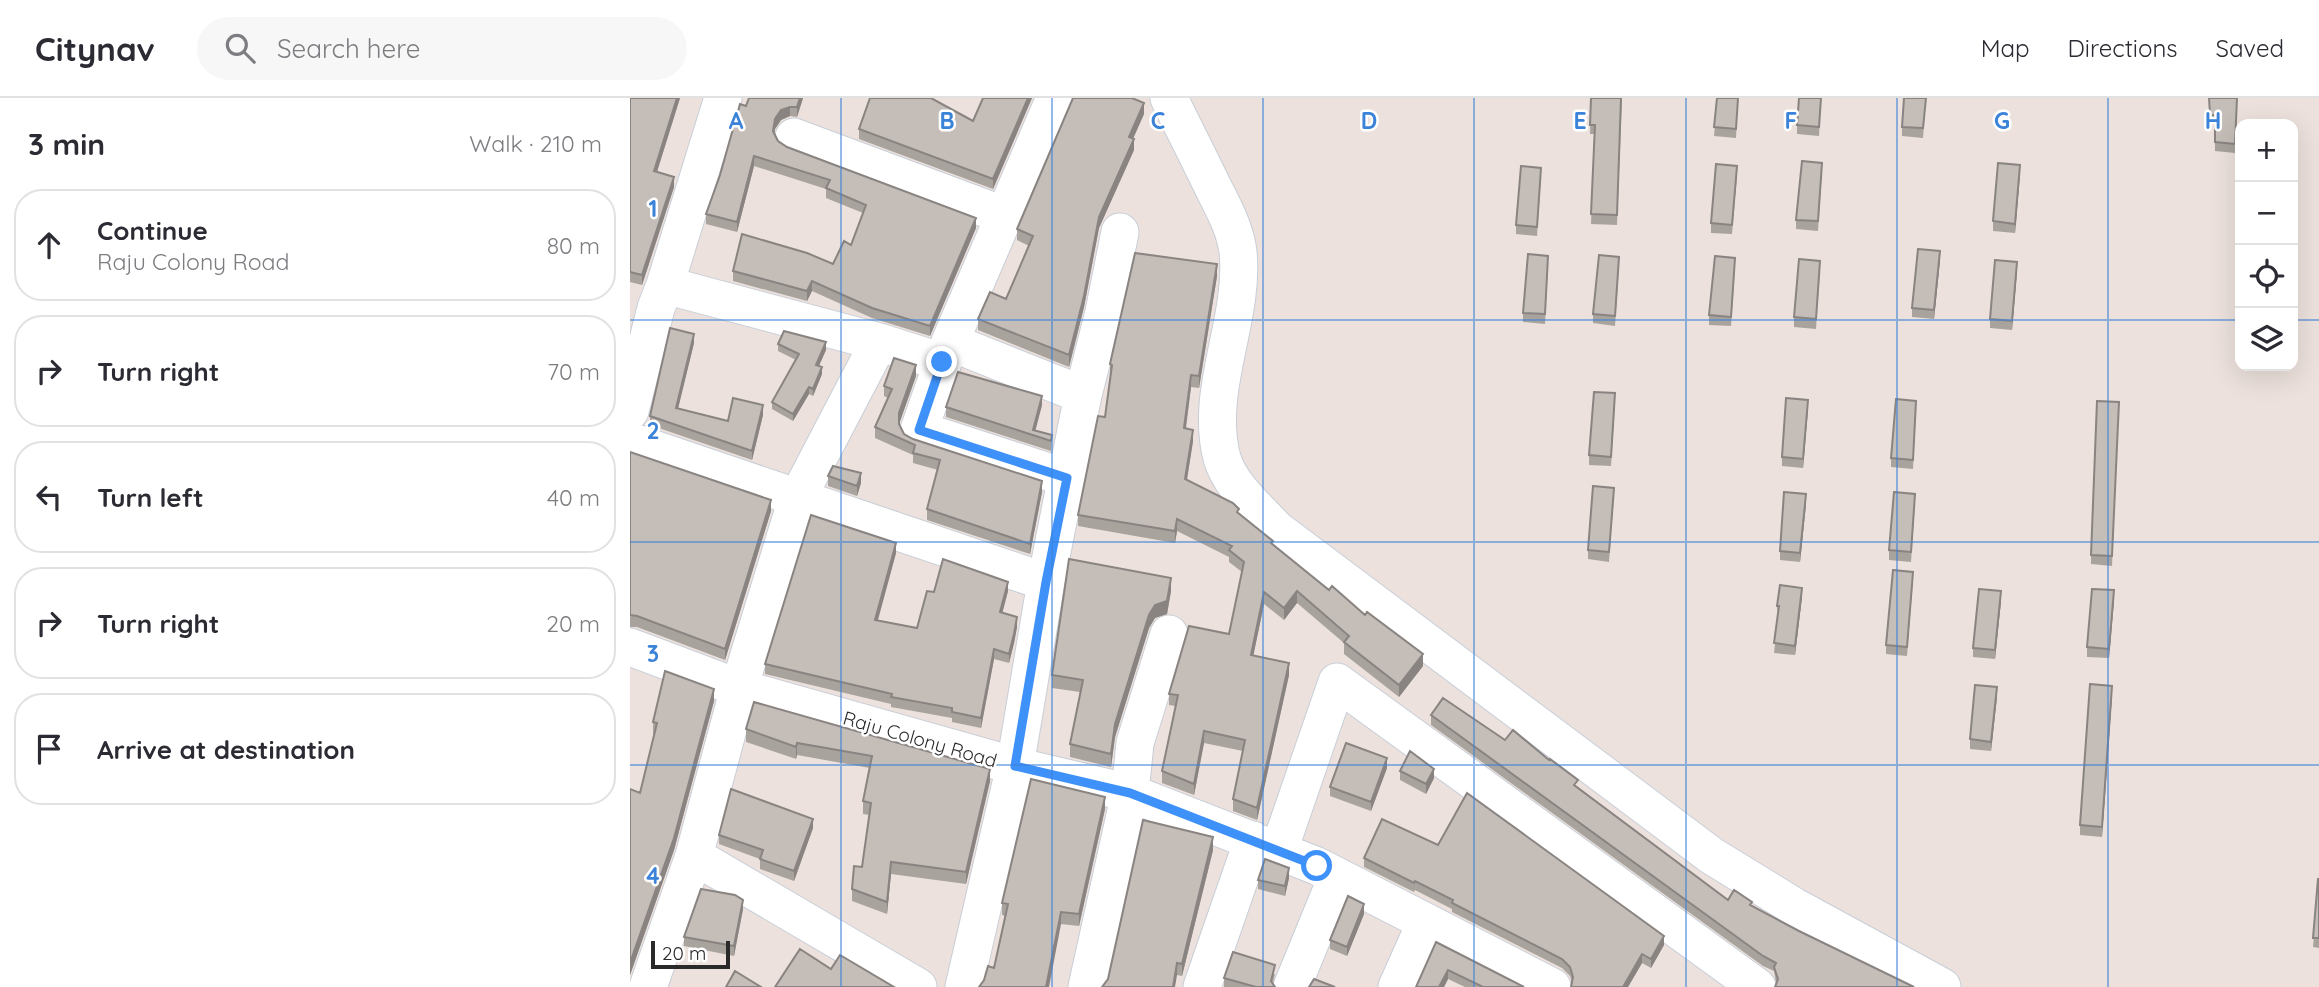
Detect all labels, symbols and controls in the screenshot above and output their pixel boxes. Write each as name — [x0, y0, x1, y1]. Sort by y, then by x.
search box — [197, 17, 687, 80]
text: Citynav — [35, 28, 155, 69]
icon: search — [221, 29, 259, 67]
text: Search here — [277, 32, 420, 65]
text: Map — [1981, 33, 2030, 63]
text: Directions — [2068, 33, 2178, 63]
text: Saved — [2216, 33, 2284, 63]
text: A — [729, 106, 744, 135]
text: B — [939, 106, 955, 135]
text: C — [1151, 106, 1165, 135]
text: D — [1361, 106, 1377, 135]
text: E — [1573, 106, 1587, 135]
text: F — [1785, 106, 1797, 135]
text: G — [1994, 106, 2010, 135]
text: H — [2205, 106, 2221, 135]
map controls — [2235, 119, 2298, 371]
button: + — [2235, 119, 2298, 182]
text: 3 min — [28, 125, 105, 163]
text: Walk · 210 m — [469, 129, 602, 158]
button: − — [2235, 182, 2298, 245]
text: 1 — [649, 194, 657, 223]
text: Continue — [97, 214, 208, 247]
icon: ahead — [30, 226, 68, 264]
text: 80 m — [547, 231, 600, 260]
button: locate — [2235, 245, 2298, 308]
text: Raju Colony Road — [97, 247, 289, 276]
button: layers — [2235, 308, 2298, 371]
route end — [926, 346, 957, 377]
icon: right — [30, 352, 68, 390]
text: Turn right — [97, 355, 219, 388]
text: 70 m — [547, 357, 600, 386]
text: 2 — [646, 416, 660, 445]
icon: left — [30, 478, 68, 516]
text: Turn left — [97, 481, 204, 514]
text: 40 m — [547, 483, 600, 512]
icon: right — [30, 604, 68, 642]
text: Turn right — [97, 607, 219, 640]
text: 20 m — [546, 609, 600, 638]
text: 3 — [647, 639, 659, 668]
street label: Raju Colony Road — [840, 706, 1000, 772]
icon: arrive — [30, 730, 68, 768]
text: Arrive at destination — [97, 733, 355, 766]
route start — [1301, 850, 1332, 881]
text: 4 — [646, 861, 660, 890]
scale bar — [651, 938, 730, 970]
text: 20 m — [662, 941, 706, 965]

